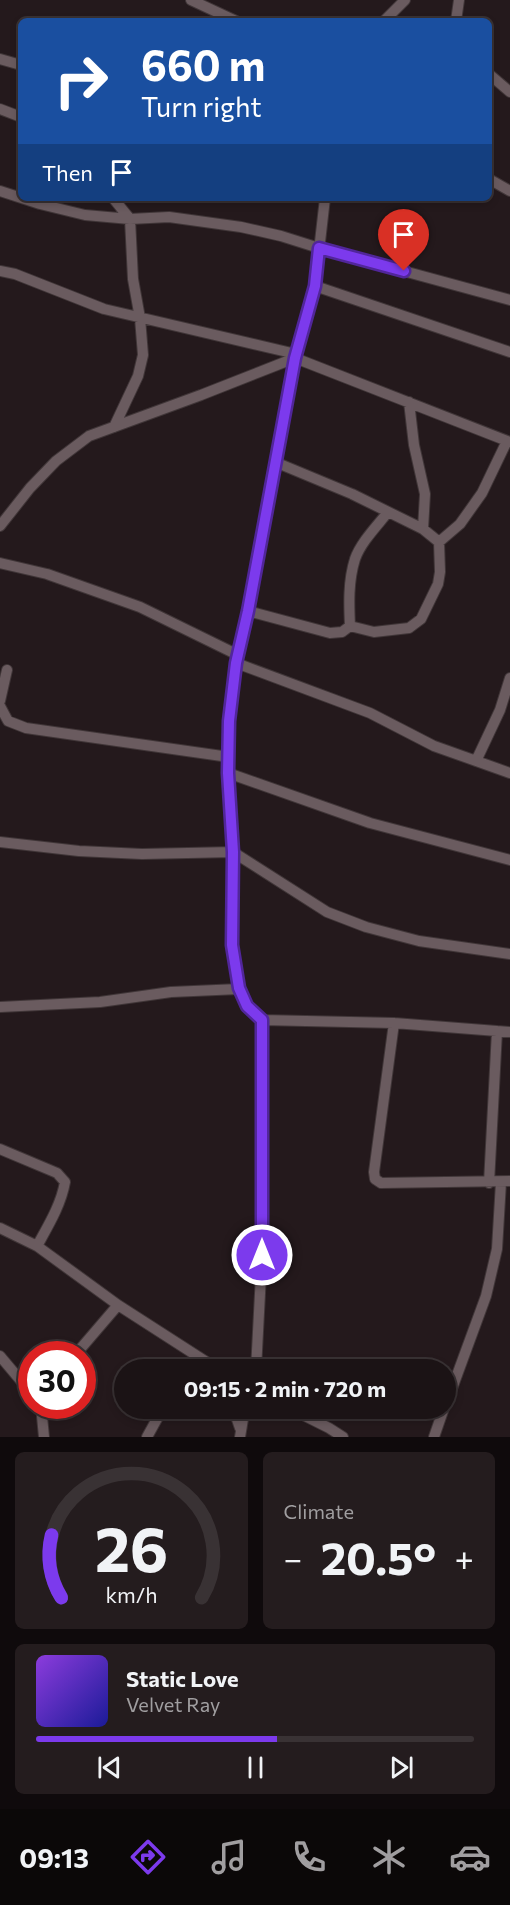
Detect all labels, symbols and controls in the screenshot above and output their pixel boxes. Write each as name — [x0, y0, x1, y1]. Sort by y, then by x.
text: 660 m — [141, 38, 265, 90]
icon: right — [42, 42, 120, 120]
text: Turn right — [141, 90, 261, 123]
icon: arrive — [105, 156, 138, 189]
text: Then — [42, 159, 93, 186]
pin — [378, 209, 429, 271]
icon: arrive — [387, 218, 420, 251]
position arrow — [230, 1223, 294, 1287]
speed limit sign: 30 — [18, 1341, 96, 1419]
text: 09:15 · 2 min · 720 m — [184, 1375, 386, 1402]
text: Climate — [284, 1499, 354, 1523]
text: 26 — [94, 1509, 168, 1585]
text: 20.5° — [321, 1529, 436, 1584]
text: − — [284, 1537, 302, 1578]
text: + — [455, 1537, 474, 1578]
text: km/h — [105, 1581, 157, 1607]
text: Static Love — [126, 1665, 239, 1692]
text: Velvet Ray — [126, 1692, 220, 1716]
icon: previous — [93, 1751, 126, 1784]
icon: pause — [239, 1751, 272, 1784]
icon: next — [385, 1751, 418, 1784]
icon: directions — [127, 1836, 169, 1878]
icon: music — [208, 1836, 250, 1878]
icon: phone — [288, 1836, 330, 1878]
icon: climate — [368, 1836, 410, 1878]
icon: car — [449, 1836, 491, 1878]
text: 09:13 — [19, 1841, 89, 1874]

